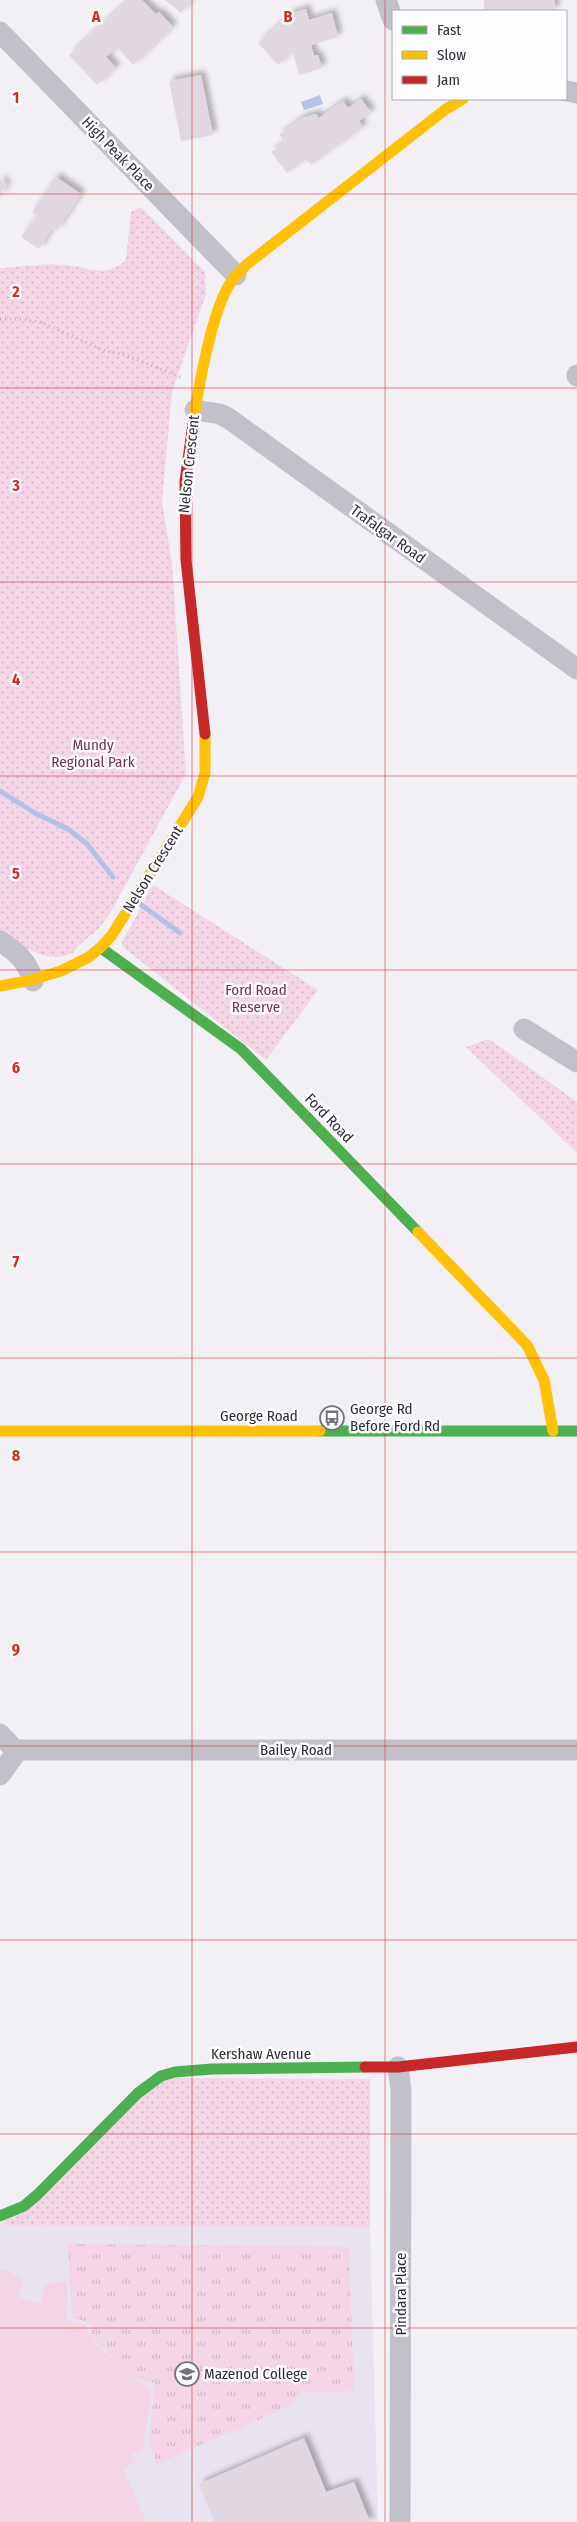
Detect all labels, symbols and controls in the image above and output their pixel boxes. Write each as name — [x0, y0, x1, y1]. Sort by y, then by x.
text: A — [91, 7, 101, 26]
text: B — [284, 7, 293, 26]
legend — [392, 10, 567, 100]
text: Fast — [437, 21, 461, 39]
text: Slow — [437, 46, 466, 64]
text: Jam — [437, 71, 460, 89]
text: 1 — [13, 88, 19, 107]
street label: High Peak Place — [78, 113, 158, 195]
text: 2 — [11, 282, 20, 301]
street label: Nelson Crescent — [175, 414, 203, 514]
text: 3 — [11, 476, 20, 495]
street label: Trafalgar Road — [347, 501, 429, 567]
text: 4 — [12, 670, 20, 689]
park label: Mundy Regional Park — [51, 736, 135, 771]
street label: Nelson Crescent — [119, 822, 187, 916]
text: 5 — [12, 864, 20, 883]
park label: Ford Road Reserve — [225, 981, 287, 1016]
text: 6 — [12, 1058, 20, 1077]
street label: Ford Road — [301, 1090, 357, 1146]
text: 7 — [13, 1252, 20, 1271]
place label: George Rd Before Ford Rd — [350, 1400, 440, 1435]
bus stop icon: George Rd Before Ford Rd — [319, 1405, 345, 1431]
street label: George Road — [220, 1407, 298, 1425]
text: 8 — [12, 1446, 21, 1465]
text: 9 — [12, 1640, 20, 1659]
street label: Bailey Road — [260, 1741, 332, 1759]
street label: Kershaw Avenue — [211, 2045, 311, 2063]
street label: Pindara Place — [392, 2252, 410, 2336]
school or university icon: Mazenod College — [174, 2361, 200, 2387]
place label: Mazenod College — [204, 2365, 307, 2383]

